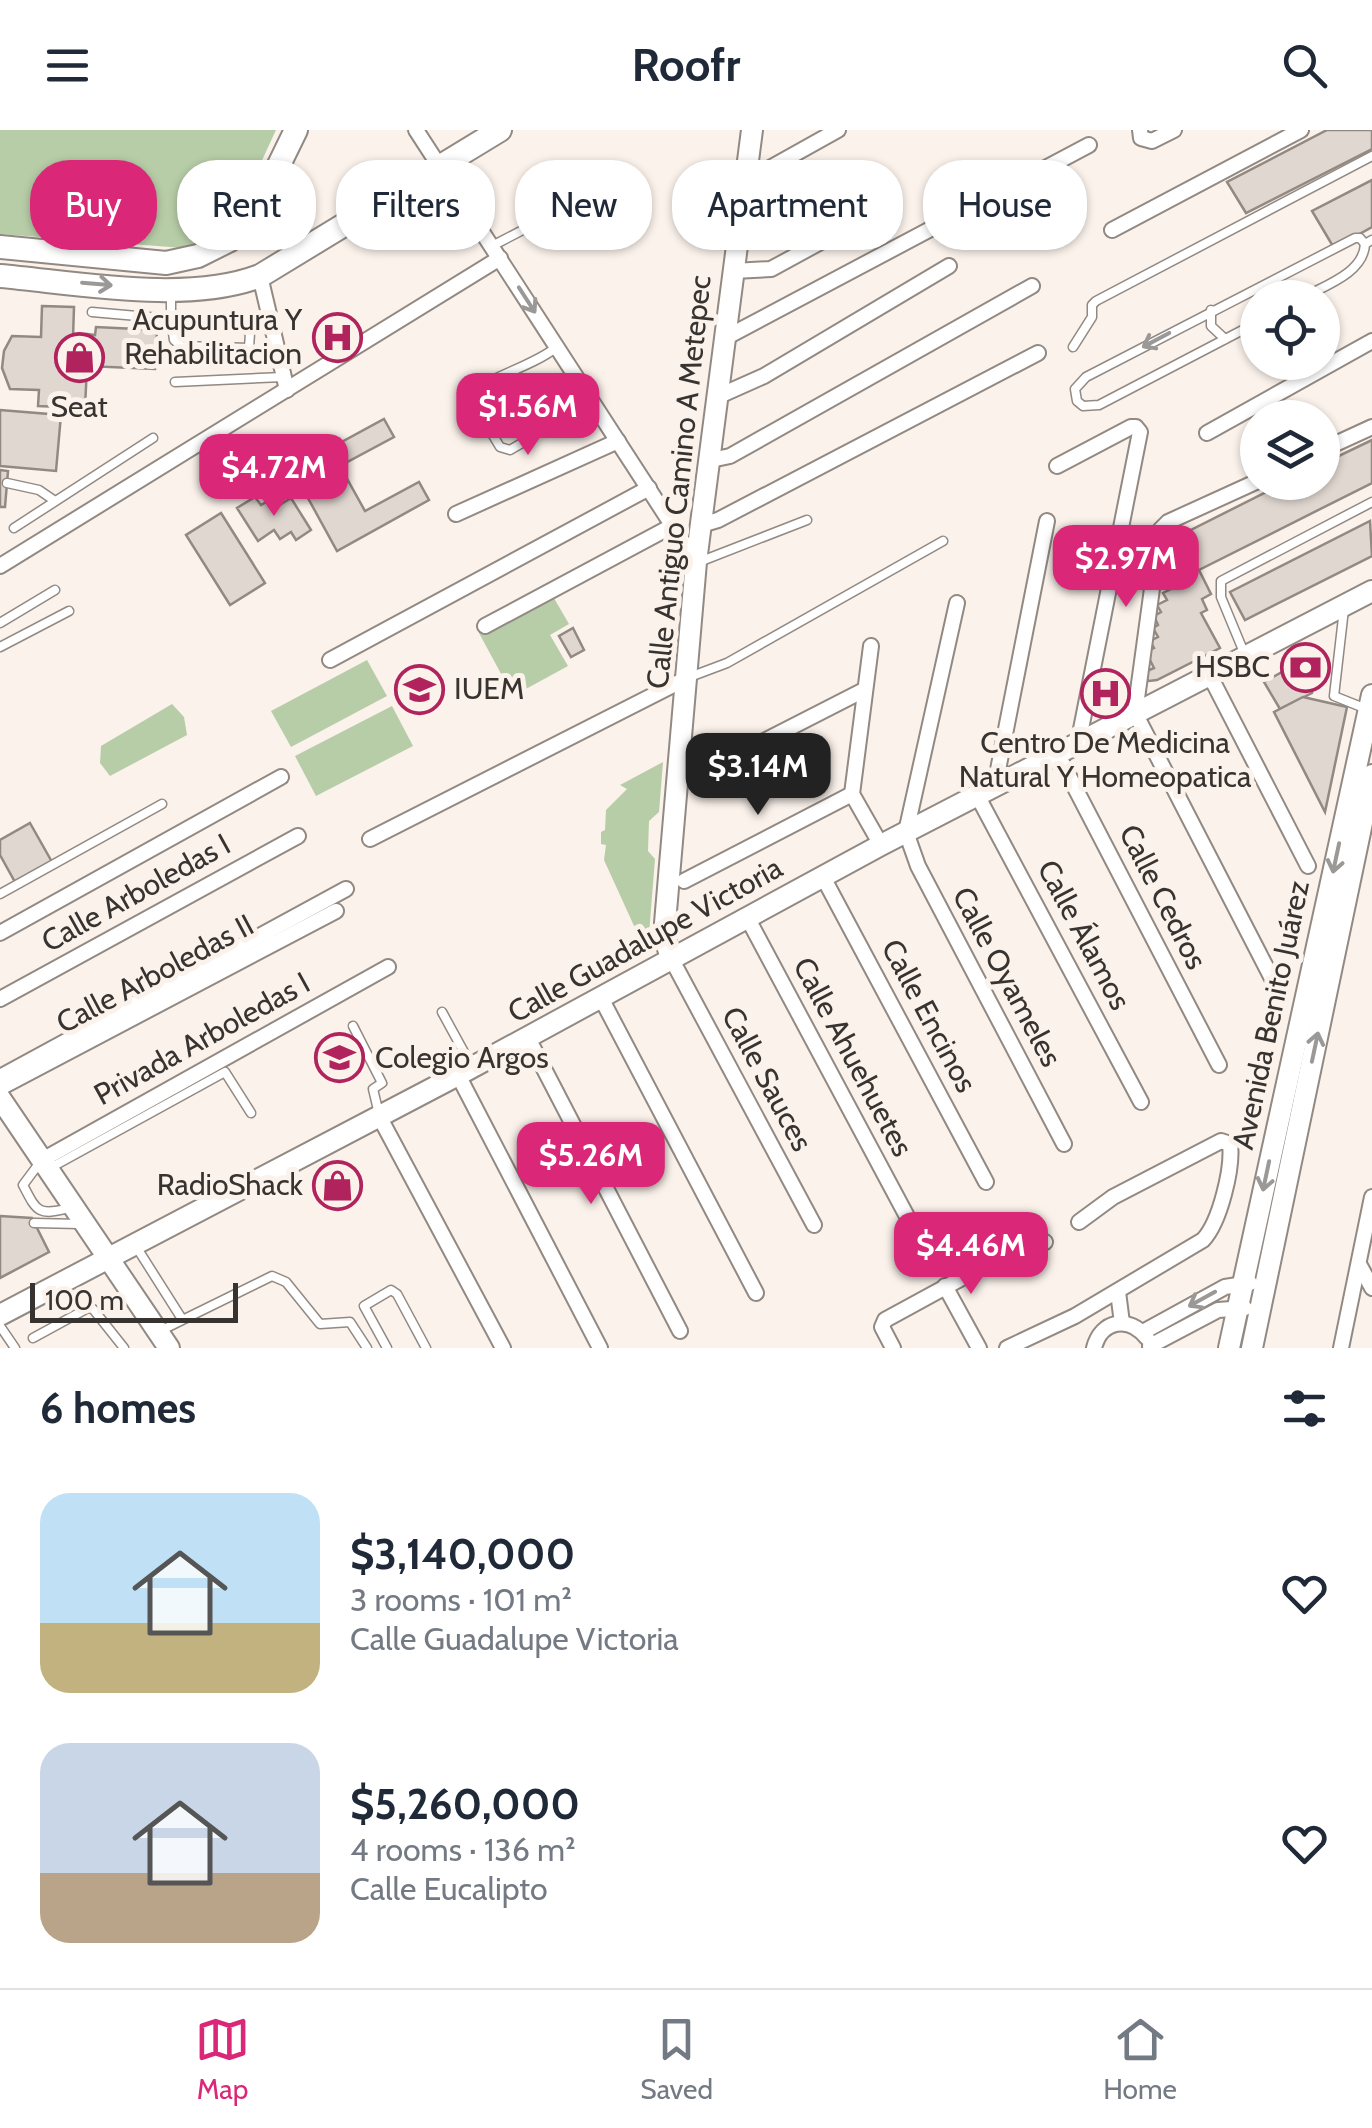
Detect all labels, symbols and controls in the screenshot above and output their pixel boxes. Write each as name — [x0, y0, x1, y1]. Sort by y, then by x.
icon: menu — [40, 38, 95, 93]
text: Roofr — [632, 38, 740, 92]
icon: search — [1277, 38, 1332, 93]
chip: Buy — [30, 160, 157, 250]
chip: Rent — [177, 160, 316, 250]
chip: Filters — [336, 160, 495, 250]
chip: New — [515, 160, 652, 250]
chip: Apartment — [672, 160, 903, 250]
chip: House — [923, 160, 1087, 250]
street label: Calle Antiguo Camino A Metepec — [638, 273, 719, 691]
one-way arrow — [81, 275, 113, 294]
map controls — [1240, 280, 1340, 500]
button: locate — [1240, 280, 1340, 380]
one-way arrow — [516, 285, 537, 314]
place label: Acupuntura Y Rehabilitacion — [124, 301, 303, 372]
hospital icon: Acupuntura Y Rehabilitacion — [311, 311, 363, 363]
one-way arrow — [1141, 330, 1171, 350]
shop icon: Seat — [53, 332, 105, 384]
pin: $1.56M — [447, 373, 609, 458]
text: $1.56M — [478, 386, 578, 425]
place label: Seat — [50, 388, 108, 425]
button: layers — [1240, 400, 1340, 500]
pin: $4.72M — [193, 434, 355, 519]
text: $4.72M — [221, 447, 327, 486]
pin: $2.97M — [1045, 525, 1207, 610]
text: $2.97M — [1075, 538, 1177, 577]
bank icon: HSBC — [1279, 641, 1331, 693]
place label: HSBC — [1195, 648, 1270, 685]
school or university icon: IUEM — [393, 663, 445, 715]
hospital icon: Centro De Medicina Natural Y Homeopatica — [1079, 668, 1131, 720]
place label: IUEM — [454, 670, 524, 707]
place label: Centro De Medicina Natural Y Homeopatica — [959, 724, 1252, 795]
pin: $3.14M — [677, 733, 839, 818]
text: $3.14M — [708, 746, 808, 785]
street label: Calle Cedros — [1111, 818, 1216, 975]
street label: Calle Arboledas I — [35, 825, 237, 960]
one-way arrow — [1326, 841, 1344, 873]
street label: Calle Guadalupe Victoria — [501, 848, 789, 1030]
street label: Calle Álamos — [1030, 854, 1139, 1016]
street label: Avenida Benito Juárez — [1224, 877, 1317, 1153]
street label: Calle Oyameles — [945, 881, 1070, 1073]
street label: Calle Arboledas II — [50, 906, 260, 1041]
street label: Calle Encinos — [874, 933, 985, 1099]
street label: Calle Ahuehuetes — [785, 951, 921, 1163]
street label: Privada Arboledas I — [87, 964, 316, 1113]
street label: Calle Sauces — [714, 1000, 821, 1157]
school or university icon: Colegio Argos — [314, 1032, 366, 1084]
one-way arrow — [1307, 1032, 1325, 1064]
place label: Colegio Argos — [375, 1039, 549, 1076]
pin: $5.26M — [510, 1122, 672, 1207]
text: $5.26M — [539, 1135, 643, 1174]
shop icon: RadioShack — [312, 1159, 364, 1211]
one-way arrow — [1256, 1159, 1274, 1191]
place label: RadioShack — [157, 1166, 304, 1203]
pin: $4.46M — [890, 1212, 1052, 1297]
text: $4.46M — [916, 1225, 1026, 1264]
scale bar — [30, 1278, 238, 1322]
text: 100 m — [45, 1283, 124, 1317]
one-way arrow — [1188, 1290, 1218, 1310]
icon: filters — [1277, 1381, 1332, 1436]
text: 6 homes — [40, 1382, 196, 1434]
text: $3,140,000 — [350, 1528, 575, 1580]
icon: home — [120, 1533, 240, 1653]
icon: heart — [1277, 1566, 1332, 1621]
text: 3 rooms · 101 m² — [350, 1580, 572, 1619]
text: Calle Guadalupe Victoria — [350, 1619, 679, 1658]
text: $5,260,000 — [350, 1778, 580, 1830]
icon: home — [120, 1783, 240, 1903]
icon: heart — [1277, 1816, 1332, 1871]
text: 4 rooms · 136 m² — [350, 1830, 576, 1869]
text: Calle Eucalipto — [350, 1869, 548, 1908]
tab: Map — [195, 2012, 250, 2106]
tab: Saved — [640, 2012, 713, 2106]
tab: Home — [1103, 2012, 1177, 2106]

